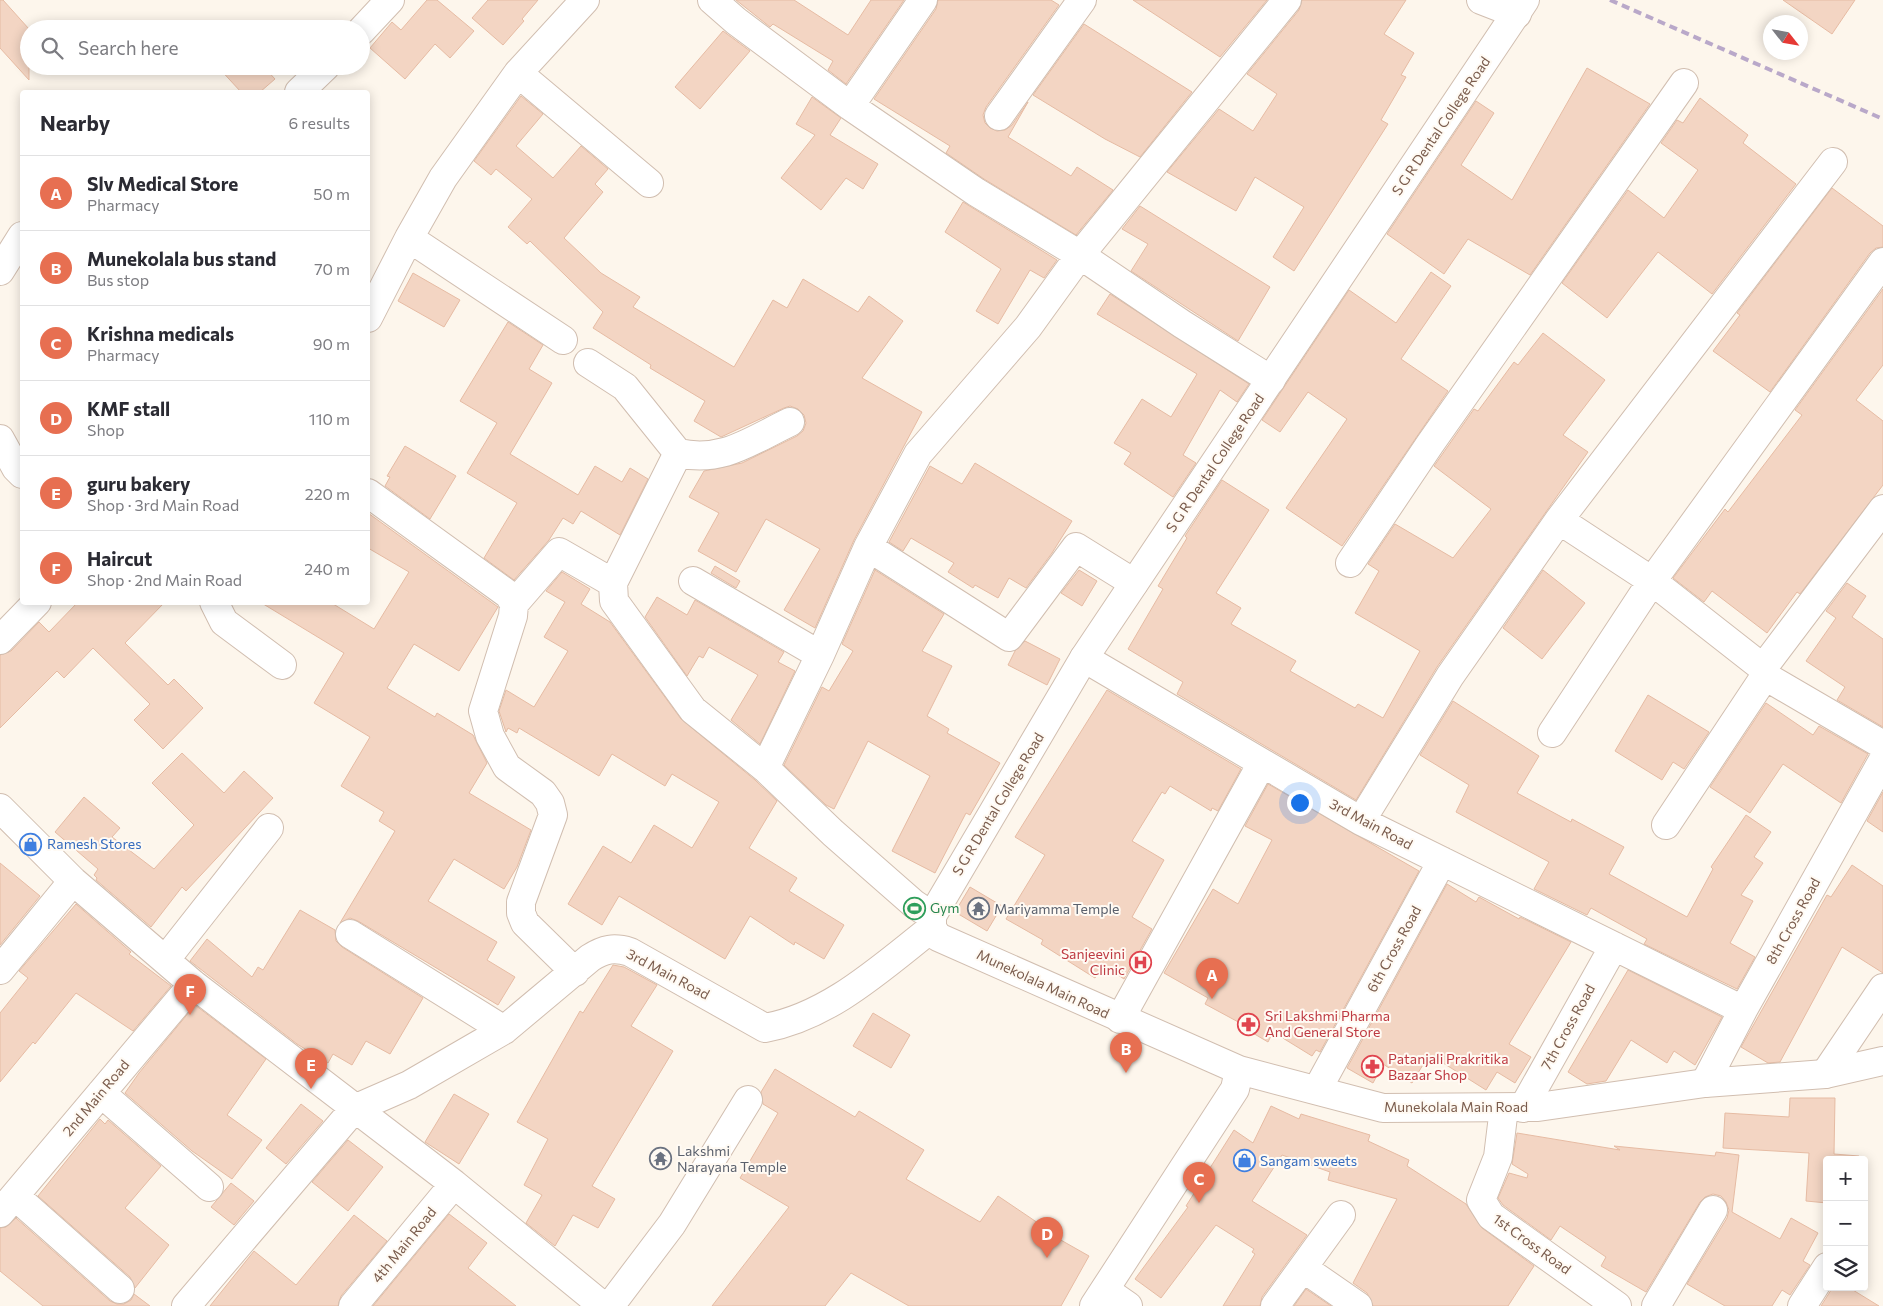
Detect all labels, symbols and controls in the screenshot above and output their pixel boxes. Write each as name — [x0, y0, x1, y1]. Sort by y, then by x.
north arrow — [1763, 15, 1808, 60]
search box — [20, 20, 370, 75]
icon: search — [38, 34, 66, 62]
text: Search here — [78, 36, 178, 59]
street label: S G R Dental College Road — [1388, 53, 1493, 198]
text: Nearby — [40, 110, 110, 135]
text: 6 results — [289, 113, 350, 132]
text: Slv Medical Store — [87, 172, 238, 195]
text: A — [50, 184, 62, 203]
text: 50 m — [313, 184, 350, 203]
text: Pharmacy — [87, 195, 160, 214]
text: Munekolala bus stand — [87, 247, 276, 270]
text: B — [51, 259, 61, 278]
text: 70 m — [314, 259, 350, 278]
text: Bus stop — [87, 270, 149, 289]
text: Krishna medicals — [87, 322, 234, 345]
text: C — [51, 334, 61, 353]
text: 90 m — [313, 334, 350, 353]
text: Pharmacy — [87, 345, 160, 364]
street label: S G R Dental College Road — [1162, 390, 1267, 535]
text: KMF stall — [87, 397, 170, 420]
text: D — [50, 409, 62, 428]
text: 110 m — [309, 409, 350, 428]
text: Shop — [87, 420, 125, 439]
text: guru bakery — [87, 472, 191, 495]
text: E — [51, 484, 61, 503]
text: 220 m — [305, 484, 350, 503]
text: Shop · 3rd Main Road — [87, 495, 239, 514]
text: Haircut — [87, 547, 152, 570]
text: F — [51, 559, 61, 578]
text: 240 m — [304, 559, 350, 578]
text: Shop · 2nd Main Road — [87, 570, 242, 589]
street label: S G R Dental College Road — [948, 729, 1047, 878]
your location — [1287, 790, 1313, 816]
street label: 3rd Main Road — [1327, 795, 1416, 853]
shop icon: Ramesh Stores — [19, 832, 43, 856]
place label: Ramesh Stores — [47, 835, 142, 852]
street label: 8th Cross Road — [1762, 875, 1823, 967]
sports icon: Gym — [902, 896, 926, 920]
temple icon: Mariyamma Temple — [966, 897, 990, 921]
place label: Gym — [930, 899, 959, 916]
place label: Mariyamma Temple — [994, 900, 1119, 917]
street label: 6th Cross Road — [1363, 903, 1424, 995]
street label: 3rd Main Road — [624, 945, 713, 1003]
street label: Munekolala Main Road — [974, 945, 1112, 1022]
place label: Sanjeevini Clinic — [1061, 945, 1125, 978]
hospital icon: Sanjeevini Clinic — [1129, 950, 1153, 974]
pin: A — [1196, 958, 1228, 999]
pin: F — [174, 974, 206, 1015]
street label: 7th Cross Road — [1537, 981, 1598, 1072]
place label: Sri Lakshmi Pharma And General Store — [1265, 1007, 1390, 1040]
pharmacy icon: Sri Lakshmi Pharma And General Store — [1237, 1012, 1261, 1036]
pin: B — [1110, 1032, 1142, 1073]
pin: E — [295, 1048, 327, 1089]
place label: Patanjali Prakritika Bazaar Shop — [1388, 1050, 1509, 1083]
pharmacy icon: Patanjali Prakritika Bazaar Shop — [1360, 1055, 1384, 1079]
street label: 2nd Main Road — [59, 1056, 132, 1139]
street label: Munekolala Main Road — [1384, 1098, 1528, 1115]
place label: Lakshmi Narayana Temple — [677, 1142, 787, 1175]
temple icon: Lakshmi Narayana Temple — [649, 1147, 673, 1171]
shop icon: Sangam sweets — [1232, 1149, 1256, 1173]
place label: Sangam sweets — [1260, 1152, 1357, 1169]
map controls — [1823, 1156, 1868, 1291]
button: + — [1823, 1156, 1868, 1201]
pin: C — [1183, 1162, 1215, 1203]
button: − — [1823, 1201, 1868, 1246]
street label: 4th Main Road — [368, 1203, 439, 1286]
street label: 1st Cross Road — [1490, 1210, 1575, 1278]
pin: D — [1031, 1217, 1063, 1258]
button: layers — [1823, 1246, 1868, 1291]

